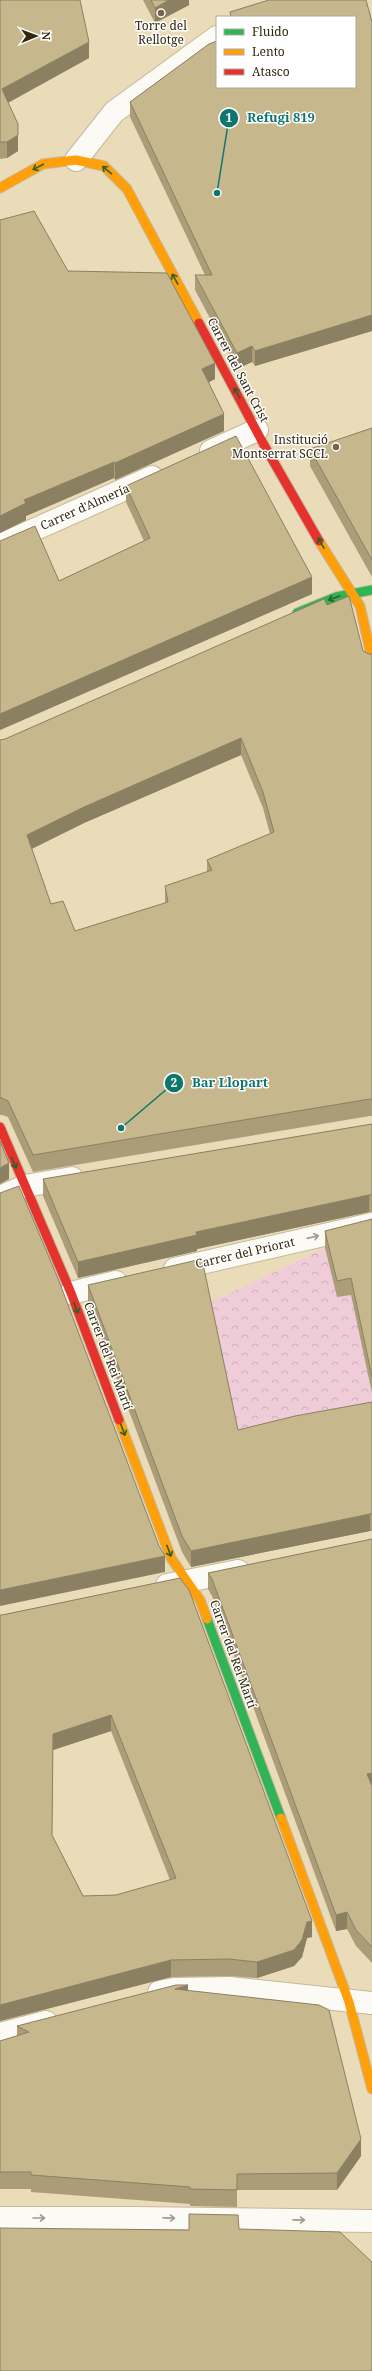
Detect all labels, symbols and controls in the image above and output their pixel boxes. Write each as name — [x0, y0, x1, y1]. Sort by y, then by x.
marker: Torre del Rellotge — [156, 8, 166, 18]
north arrow — [16, 16, 56, 56]
legend — [216, 16, 356, 88]
place label: Torre del Rellotge — [135, 17, 187, 48]
text: Fluido — [252, 23, 289, 40]
text: N — [39, 31, 54, 41]
text: Lento — [252, 43, 285, 60]
text: Atasco — [252, 63, 290, 80]
callout: Refugi 819 — [219, 105, 323, 130]
text: Refugi 819 — [247, 108, 315, 126]
text: 1 — [226, 109, 233, 126]
one-way arrow — [32, 164, 44, 171]
one-way arrow — [102, 165, 112, 174]
one-way arrow — [171, 273, 179, 285]
street label: Carrer del Sant Crist — [204, 315, 273, 425]
one-way arrow — [233, 387, 241, 399]
place label: Institució Montserrat SCCL — [232, 431, 328, 462]
marker: Institució Montserrat SCCL — [331, 442, 341, 452]
street label: Carrer d'Almería — [38, 479, 132, 534]
one-way arrow — [316, 537, 324, 549]
one-way arrow — [327, 595, 340, 602]
callout: Bar Llopart — [164, 1070, 276, 1095]
text: Bar Llopart — [192, 1073, 268, 1091]
text: 2 — [171, 1074, 178, 1091]
one-way arrow — [11, 1156, 19, 1168]
street label: Carrer del Priorat — [194, 1233, 296, 1272]
one-way arrow — [306, 1233, 319, 1241]
street label: Carrer del Rei Martí — [80, 1299, 137, 1412]
one-way arrow — [73, 1302, 81, 1314]
one-way arrow — [119, 1423, 127, 1435]
one-way arrow — [165, 1545, 173, 1557]
street label: Carrer del Rei Martí — [206, 1597, 261, 1711]
one-way arrow — [32, 2214, 45, 2222]
one-way arrow — [162, 2214, 175, 2222]
one-way arrow — [292, 2216, 305, 2224]

